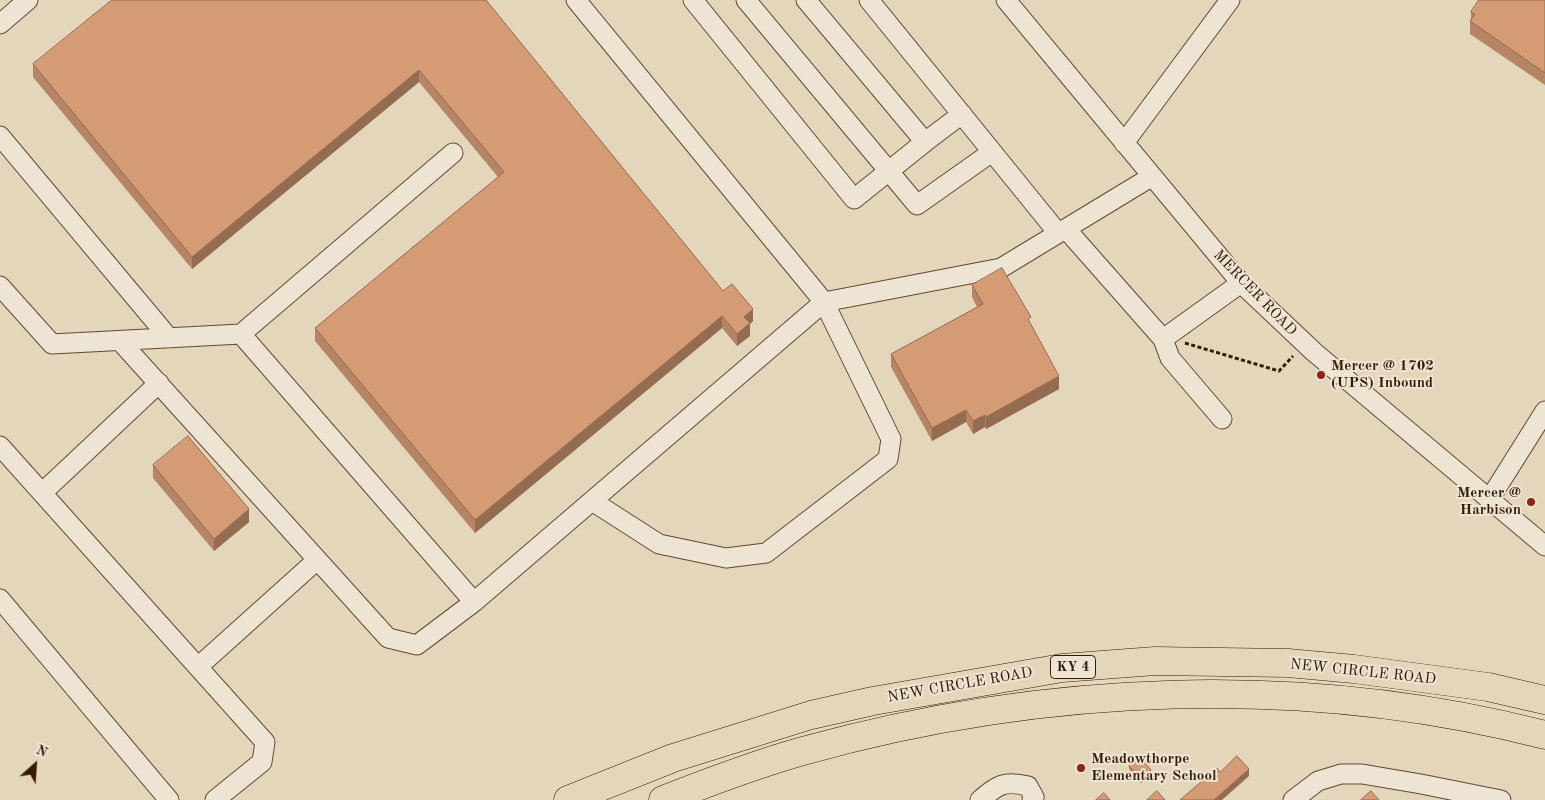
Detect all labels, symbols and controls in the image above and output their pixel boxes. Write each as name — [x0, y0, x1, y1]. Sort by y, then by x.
street label: MERCER ROAD — [1209, 246, 1301, 340]
place label: Mercer @ 1702 (UPS) Inbound — [1331, 357, 1434, 392]
marker: Mercer @ 1702 (UPS) Inbound — [1315, 369, 1327, 381]
place label: Mercer @ Harbison — [1457, 484, 1521, 519]
marker: Mercer @ Harbison — [1525, 496, 1537, 508]
street label: NEW CIRCLE ROAD — [1289, 655, 1437, 689]
road number: KY 4 — [1050, 656, 1096, 679]
street label: NEW CIRCLE ROAD — [886, 663, 1034, 707]
north arrow — [10, 740, 60, 790]
text: N — [34, 743, 49, 760]
place label: Meadowthorpe Elementary School — [1091, 750, 1217, 785]
marker: Meadowthorpe Elementary School — [1075, 762, 1087, 774]

